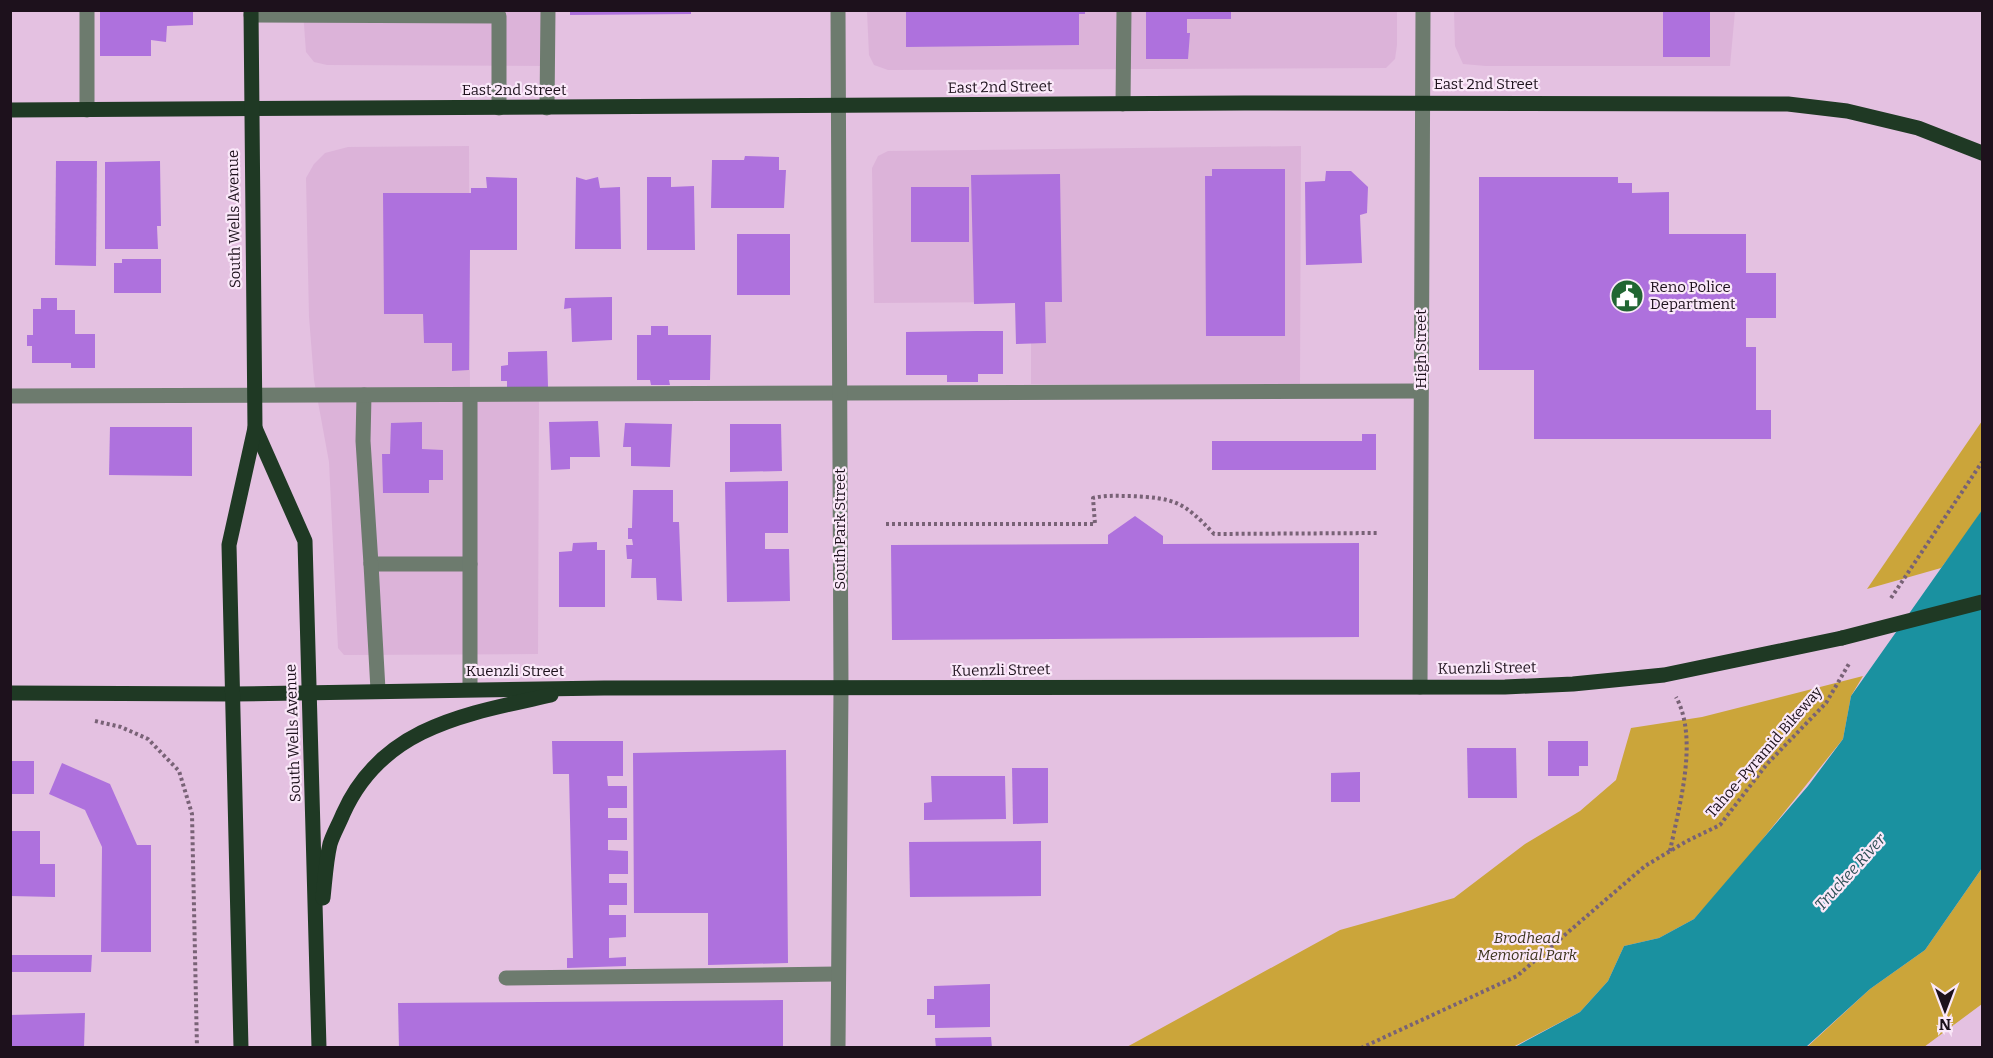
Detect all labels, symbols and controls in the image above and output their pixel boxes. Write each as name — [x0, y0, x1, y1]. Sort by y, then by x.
street label: East 2nd Street — [1434, 75, 1539, 93]
street label: East 2nd Street — [947, 77, 1053, 97]
street label: East 2nd Street — [462, 81, 567, 99]
street label: South Wells Avenue — [224, 150, 244, 288]
public building icon: Reno Police Department — [1609, 278, 1645, 314]
place label: Reno Police Department — [1650, 278, 1736, 313]
street label: High Street — [1412, 309, 1430, 389]
street label: South Park Street — [831, 468, 849, 590]
street label: Kuenzli Street — [1438, 658, 1537, 678]
street label: Kuenzli Street — [952, 660, 1051, 680]
street label: Kuenzli Street — [466, 662, 565, 680]
street label: South Wells Avenue — [282, 664, 304, 802]
street label: Tahoe-Pyramid Bikeway — [1702, 683, 1826, 821]
water label: Truckee River — [1811, 829, 1890, 914]
park label: Brodhead Memorial Park — [1477, 929, 1578, 964]
north arrow — [1915, 980, 1975, 1040]
text: N — [1939, 1015, 1951, 1034]

